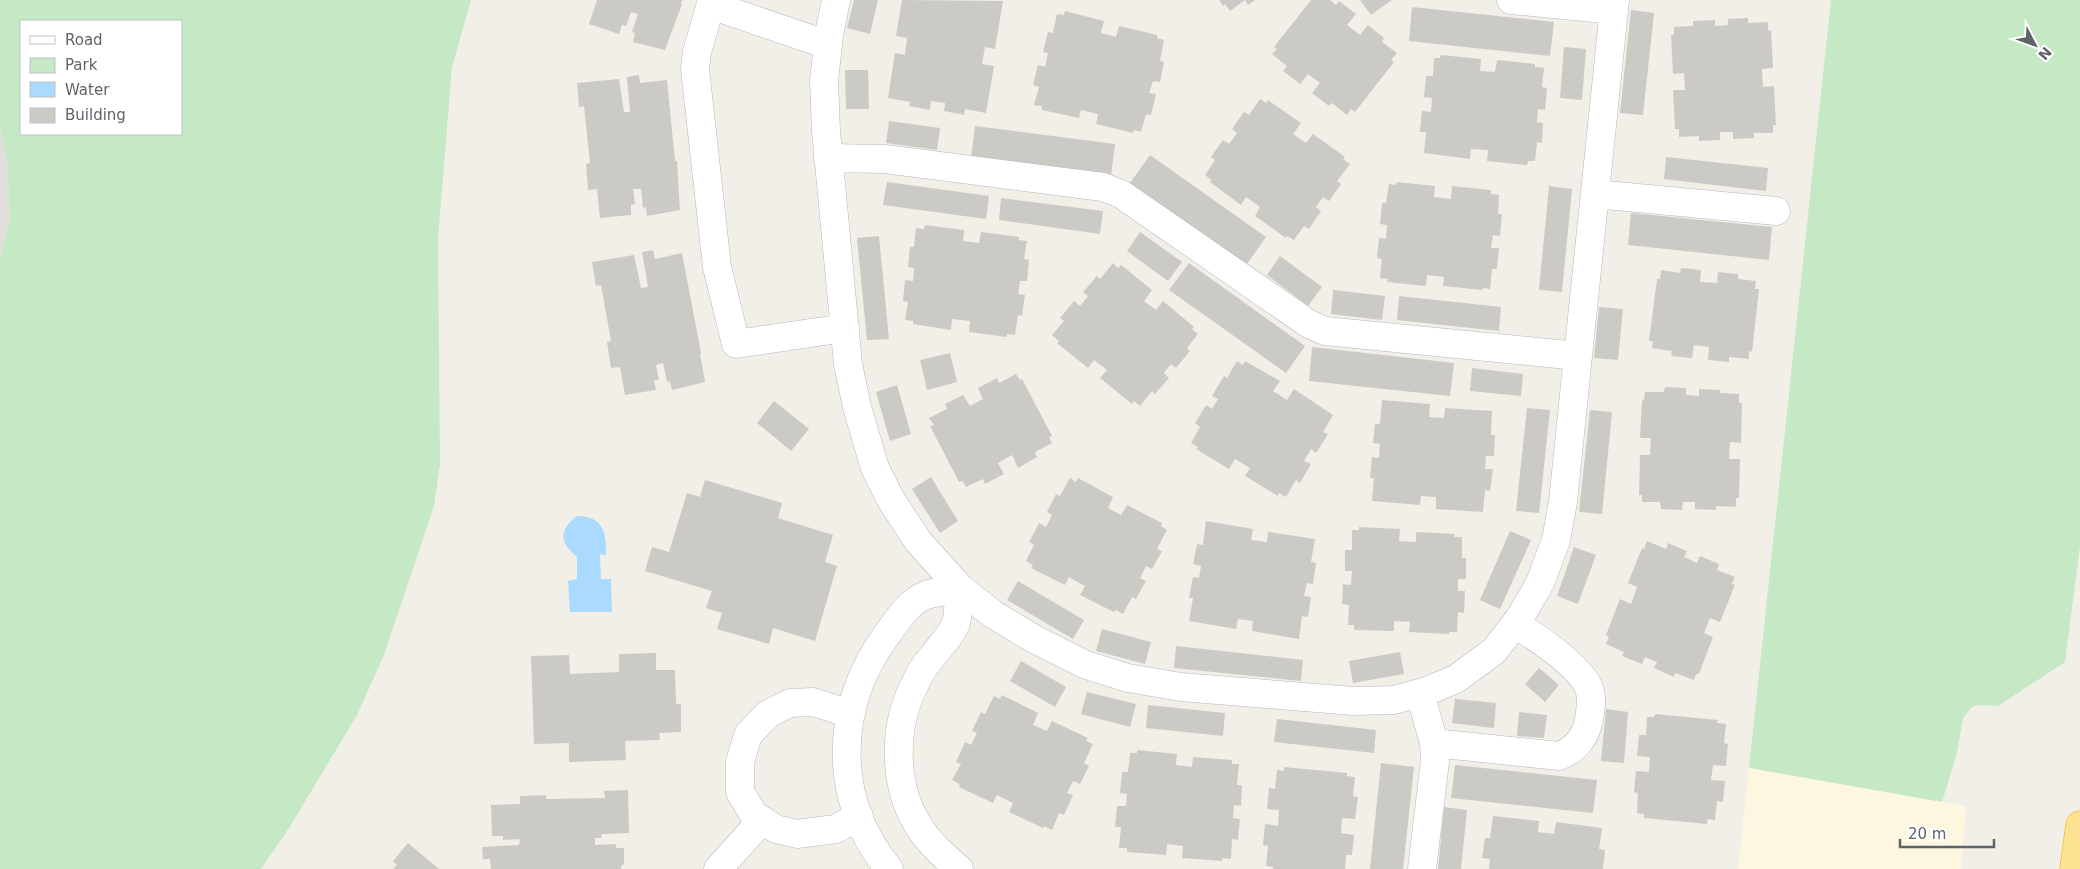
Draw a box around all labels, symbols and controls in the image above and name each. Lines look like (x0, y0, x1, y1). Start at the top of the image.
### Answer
legend (20, 20, 182, 135)
north arrow (2010, 20, 2060, 70)
text: Road (65, 31, 103, 49)
text: N (2035, 44, 2055, 63)
text: Park (65, 56, 98, 74)
text: Water (65, 81, 110, 99)
text: Building (65, 106, 126, 124)
scale bar (1900, 816, 1994, 848)
text: 20 m (1908, 825, 1946, 843)

